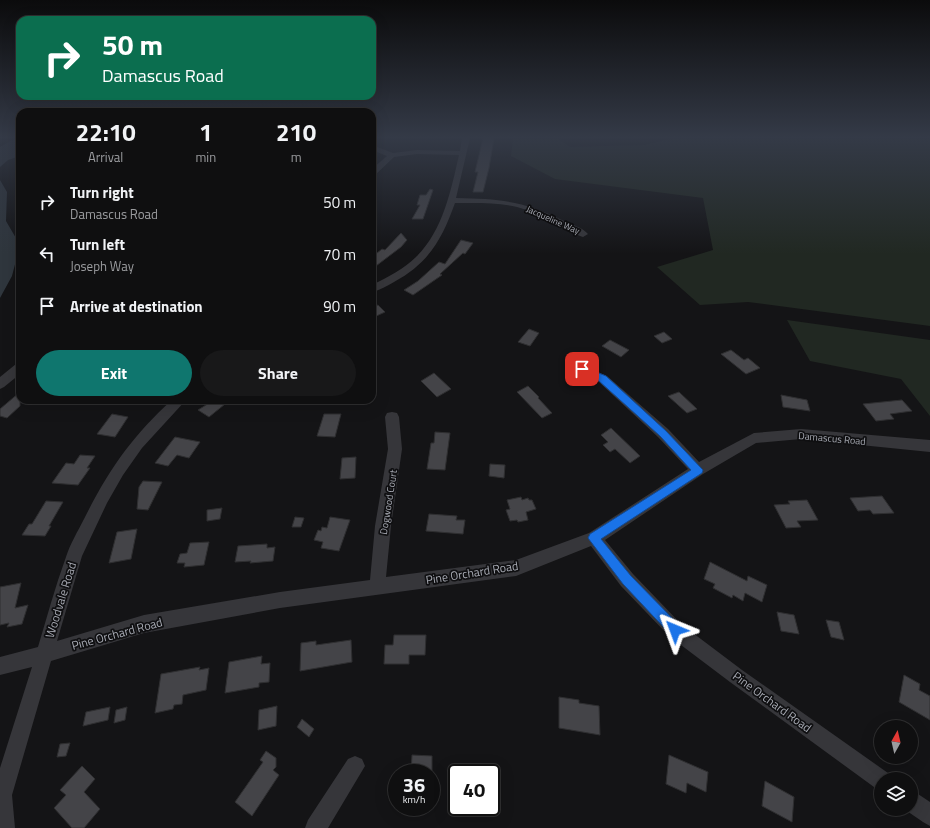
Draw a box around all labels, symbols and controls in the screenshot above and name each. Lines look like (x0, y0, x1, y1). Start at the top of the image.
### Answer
text: 50 m (102, 23, 163, 66)
icon: right (36, 32, 88, 84)
text: Damascus Road (102, 62, 224, 89)
text: 22:10 (76, 114, 136, 150)
text: 1 (199, 114, 213, 150)
text: 210 (276, 114, 316, 150)
text: Arrival (88, 147, 123, 167)
text: min (195, 147, 216, 167)
text: m (291, 147, 302, 167)
text: Turn right (70, 181, 134, 204)
icon: right (36, 191, 58, 213)
text: 50 m (323, 191, 356, 214)
street label: Jacqueline Way (524, 202, 583, 237)
text: Damascus Road (70, 204, 158, 224)
text: Turn left (70, 233, 125, 256)
icon: left (36, 243, 58, 265)
text: 70 m (323, 243, 356, 266)
text: Joseph Way (70, 256, 134, 276)
icon: arrive (36, 295, 58, 317)
text: Arrive at destination (70, 295, 203, 318)
text: 90 m (323, 295, 356, 318)
button: Exit (36, 350, 192, 396)
button: Share (200, 350, 356, 396)
pin (565, 352, 599, 386)
icon: arrive (571, 358, 593, 380)
street label: Damascus Road (798, 428, 866, 449)
street label: Dogwood Court (376, 468, 401, 536)
street label: Pine Orchard Road (424, 556, 520, 589)
street label: Woodvale Road (40, 560, 81, 640)
position arrow (654, 609, 696, 651)
street label: Pine Orchard Road (69, 612, 164, 655)
street label: Pine Orchard Road (729, 666, 816, 737)
north arrow (874, 720, 918, 764)
map controls (874, 720, 918, 816)
speed limit sign: 40 (448, 764, 500, 816)
text: 36 (403, 769, 425, 800)
button: layers (874, 772, 918, 816)
text: km/h (403, 792, 425, 807)

